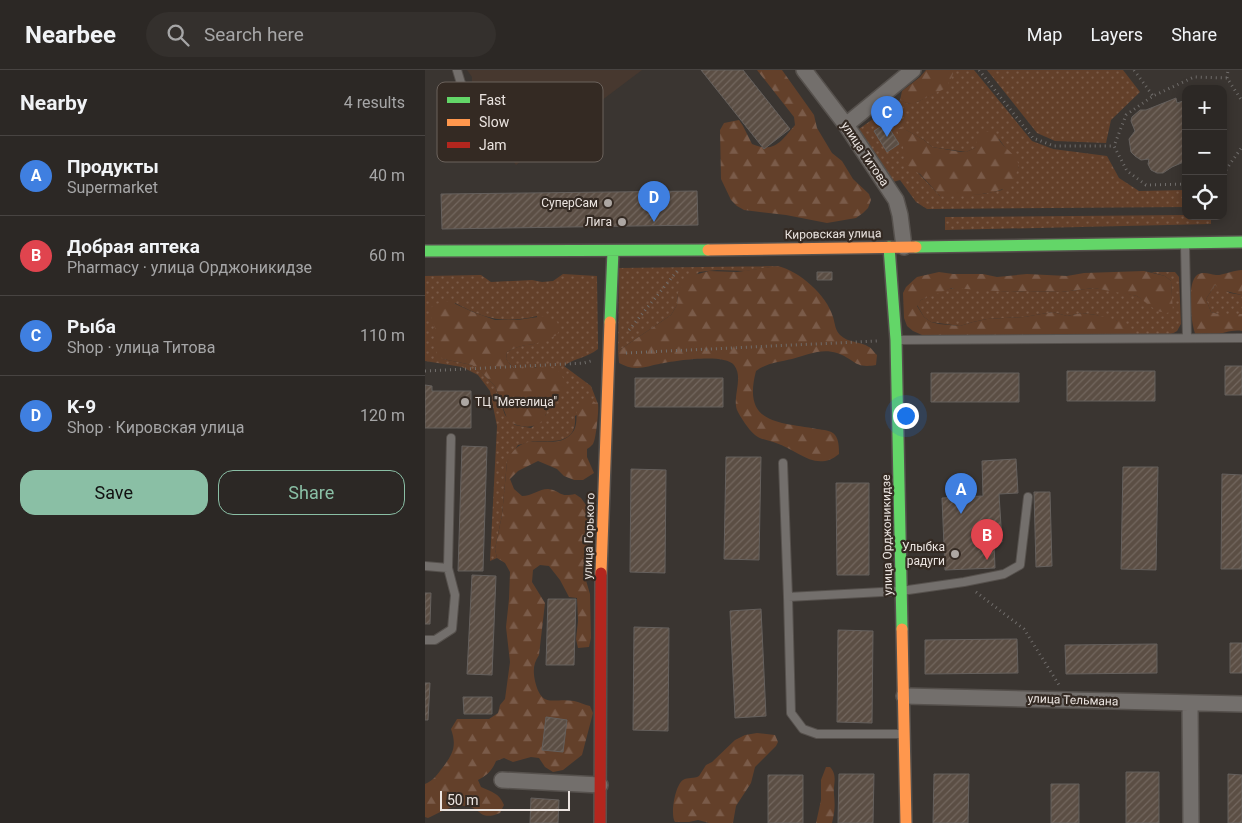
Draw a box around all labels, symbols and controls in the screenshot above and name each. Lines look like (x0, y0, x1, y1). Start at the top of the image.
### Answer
search box (146, 12, 496, 57)
text: Nearbee (25, 21, 116, 49)
icon: search (164, 21, 192, 49)
text: Search here (204, 23, 304, 46)
text: Map (1027, 24, 1062, 45)
text: Layers (1090, 24, 1143, 45)
text: Share (1171, 24, 1217, 45)
legend (437, 82, 603, 162)
map controls (1182, 85, 1227, 220)
button: + (1182, 85, 1227, 130)
text: Nearby (20, 91, 87, 115)
text: Fast (479, 92, 506, 108)
text: 4 results (344, 93, 405, 112)
pin: C (871, 96, 903, 137)
text: Slow (479, 114, 510, 130)
street label: улица Титова (838, 119, 892, 189)
button: − (1182, 130, 1227, 175)
text: Jam (479, 137, 507, 153)
text: Продукты (67, 155, 159, 178)
text: A (31, 166, 41, 185)
text: 40 m (369, 166, 405, 185)
button: locate (1182, 175, 1227, 220)
text: Supermarket (67, 178, 158, 197)
pin: D (638, 181, 670, 222)
place label: СуперСам (541, 196, 598, 210)
marker: СуперСам (602, 197, 614, 209)
place label: Лига (585, 215, 612, 229)
marker: Лига (616, 216, 628, 228)
street label: Кировская улица (785, 226, 881, 242)
text: Добрая аптека (67, 235, 200, 258)
text: B (31, 246, 41, 265)
text: 60 m (369, 246, 405, 265)
text: Pharmacy · улица Орджоникидзе (67, 258, 312, 277)
text: Рыба (67, 315, 116, 338)
text: C (31, 326, 41, 345)
text: 110 m (360, 326, 405, 345)
text: Shop · улица Титова (67, 338, 215, 357)
text: K-9 (67, 395, 96, 418)
place label: ТЦ "Метелица" (475, 395, 557, 409)
marker: ТЦ "Метелица" (459, 396, 471, 408)
your location (893, 403, 919, 429)
text: D (31, 406, 41, 425)
text: 120 m (360, 406, 405, 425)
text: Shop · Кировская улица (67, 418, 245, 437)
button: Save (20, 470, 208, 515)
button: Share (218, 470, 405, 515)
pin: A (945, 473, 977, 514)
street label: улица Орджоникидзе (879, 474, 895, 596)
street label: улица Горького (580, 492, 598, 579)
pin: B (971, 519, 1003, 560)
place label: Улыбка радуги (902, 540, 945, 568)
marker: Улыбка радуги (949, 548, 961, 560)
street label: улица Тельмана (1027, 691, 1119, 709)
scale bar (440, 788, 570, 811)
text: 50 m (447, 792, 479, 808)

